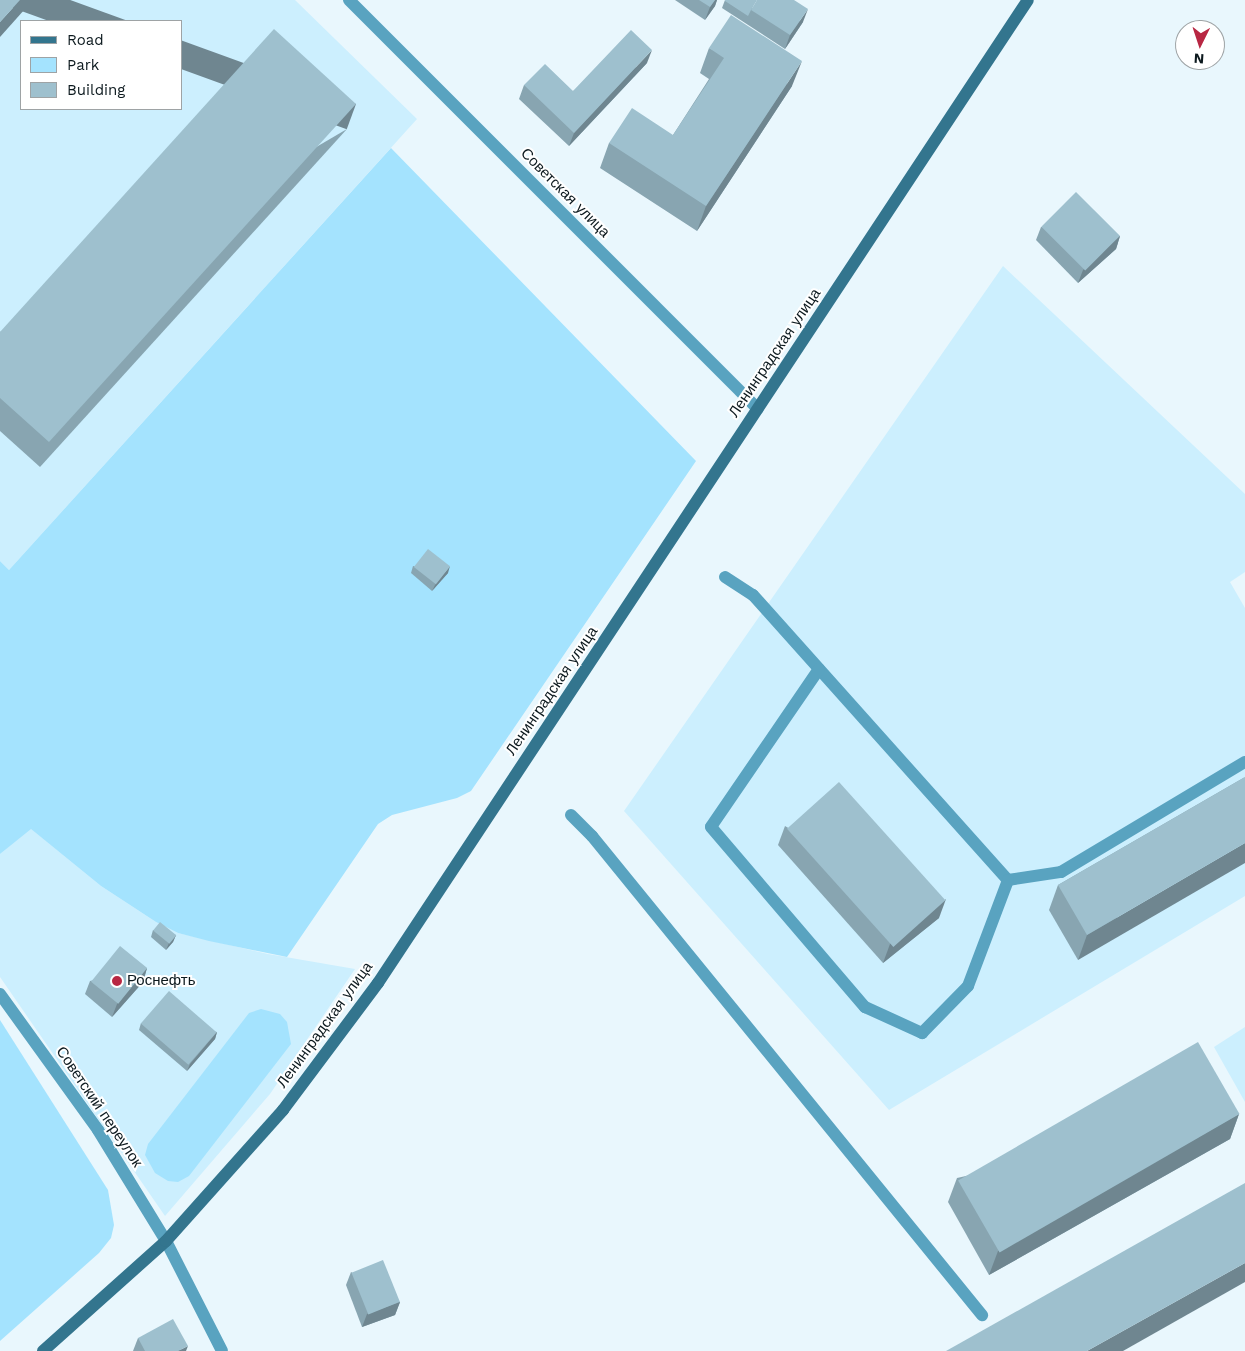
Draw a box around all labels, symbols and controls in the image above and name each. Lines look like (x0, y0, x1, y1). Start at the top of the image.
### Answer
legend (20, 20, 182, 110)
north arrow (1175, 20, 1225, 70)
text: Road (67, 31, 104, 49)
text: N (1193, 51, 1205, 67)
text: Park (67, 56, 99, 74)
text: Building (67, 81, 125, 99)
street label: Советская улица (517, 145, 613, 241)
street label: Ленинградская улица (725, 285, 825, 421)
street label: Ленинградская улица (502, 623, 602, 759)
street label: Ленинградская улица (273, 959, 377, 1091)
place label: Роснефть (127, 972, 196, 990)
marker: Роснефть (111, 975, 123, 987)
street label: Советский переулок (52, 1043, 146, 1171)

